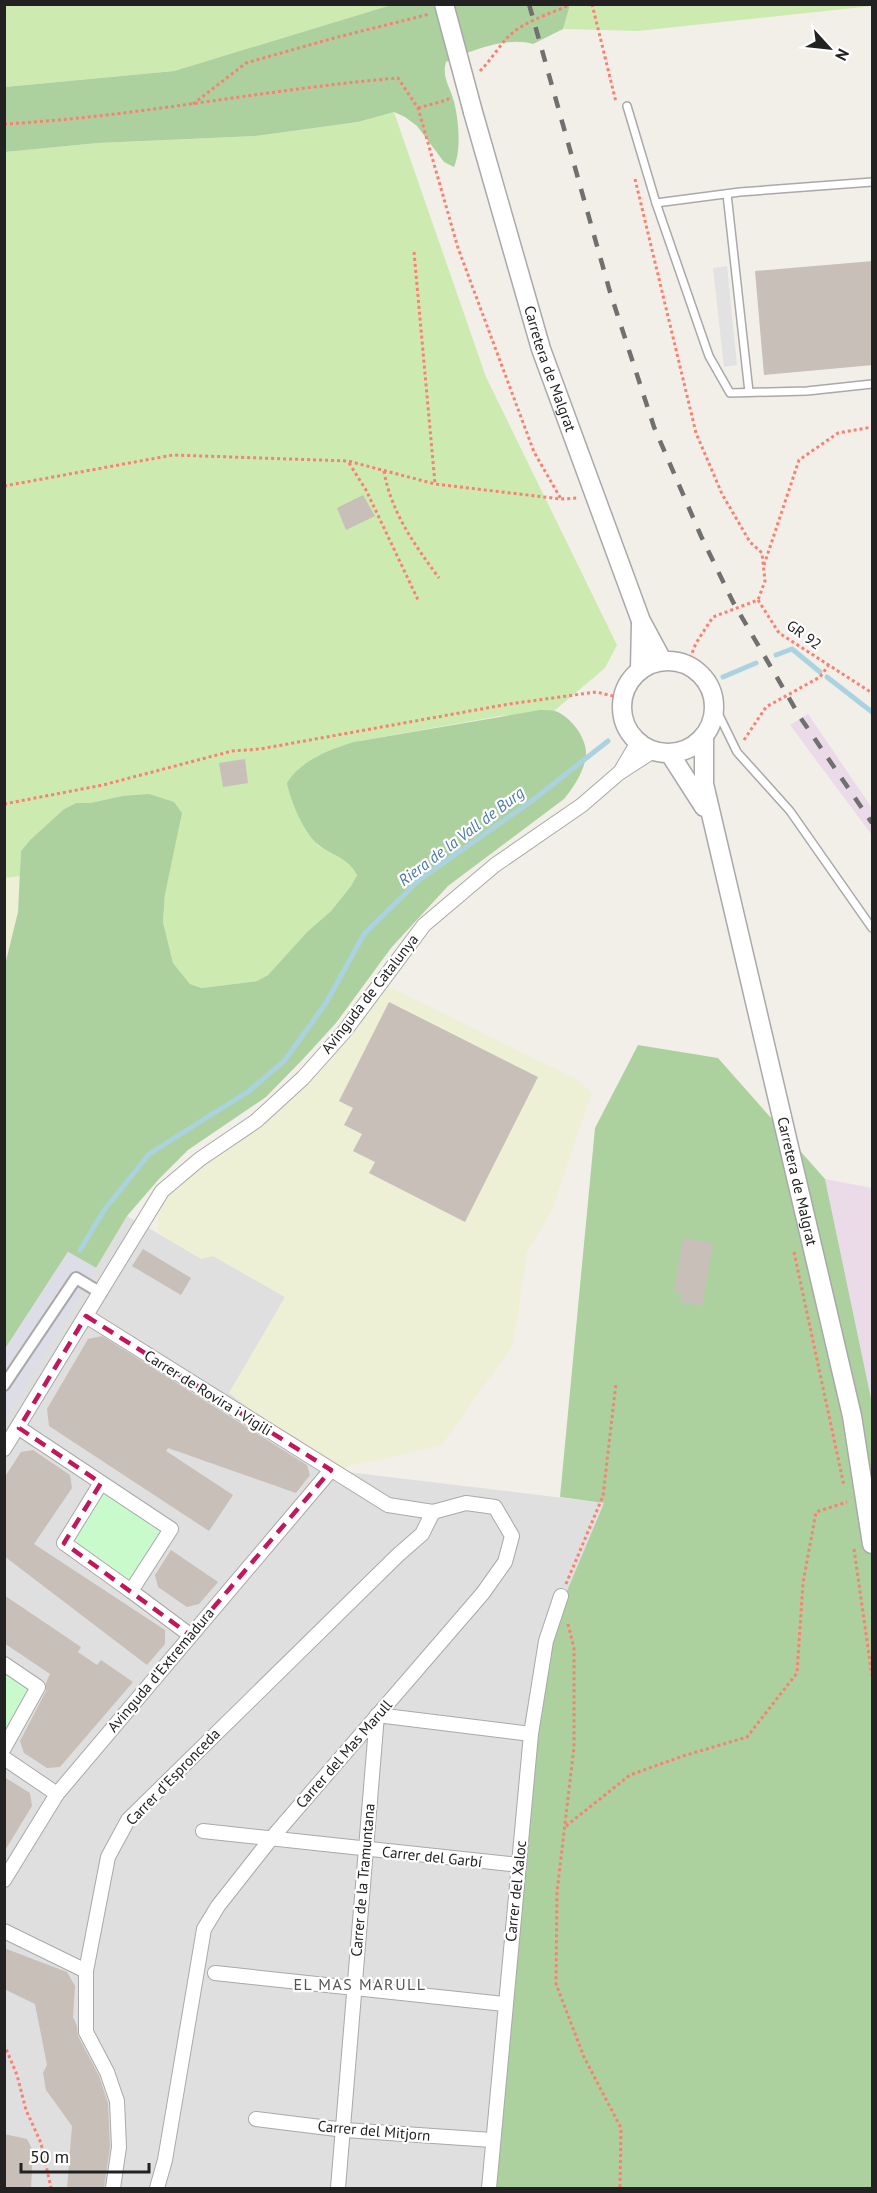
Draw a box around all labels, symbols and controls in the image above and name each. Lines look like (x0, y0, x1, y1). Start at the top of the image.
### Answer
north arrow (799, 18, 859, 78)
text: N (831, 46, 854, 64)
street label: Carretera de Malgrat (520, 303, 581, 434)
street label: GR 92 (783, 616, 825, 654)
water label: Riera de la Vall de Burg (394, 782, 528, 890)
street label: Avinguda de Catalunya (317, 930, 422, 1057)
street label: Carretera de Malgrat (773, 1115, 822, 1248)
street label: Carrer de Rovira i Vigili (141, 1346, 276, 1440)
street label: Avinguda d'Extremadura (103, 1604, 218, 1736)
street label: Carrer del Mas Marull (291, 1695, 396, 1812)
street label: Carrer d'Espronceda (122, 1724, 224, 1829)
street label: Carrer de la Tramuntana (346, 1803, 379, 1957)
street label: Carrer del Xaloc (501, 1839, 530, 1943)
street label: Carrer del Garbí (381, 1842, 483, 1871)
district label: EL MAS MARULL (293, 1974, 427, 1994)
street label: Carrer del Mitjorn (317, 2116, 431, 2145)
scale bar (21, 2136, 148, 2174)
text: 50 m (30, 2145, 69, 2168)

